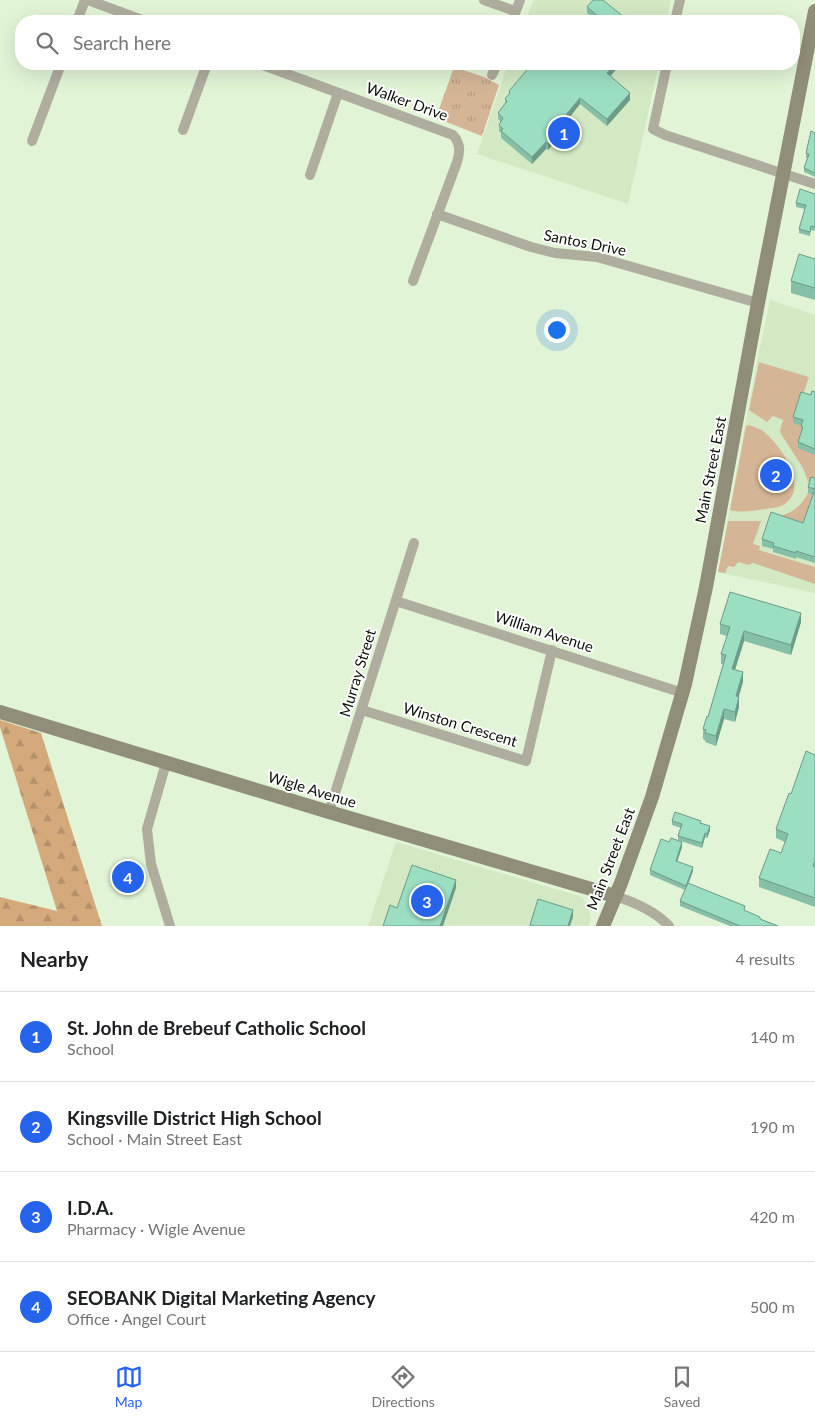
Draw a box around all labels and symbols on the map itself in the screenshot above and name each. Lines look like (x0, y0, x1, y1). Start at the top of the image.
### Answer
street label: Walker Drive (364, 78, 451, 124)
pin: 1 (548, 114, 580, 152)
street label: Santos Drive (542, 225, 628, 259)
your location (544, 317, 570, 343)
street label: Main Street East (691, 414, 729, 525)
pin: 2 (760, 456, 792, 494)
street label: William Avenue (493, 607, 596, 655)
street label: Murray Street (335, 626, 379, 719)
street label: Winston Crescent (401, 698, 520, 750)
street label: Wigle Avenue (266, 767, 359, 811)
street label: Main Street East (582, 804, 638, 912)
pin: 4 (112, 858, 144, 896)
pin: 3 (411, 882, 443, 920)

